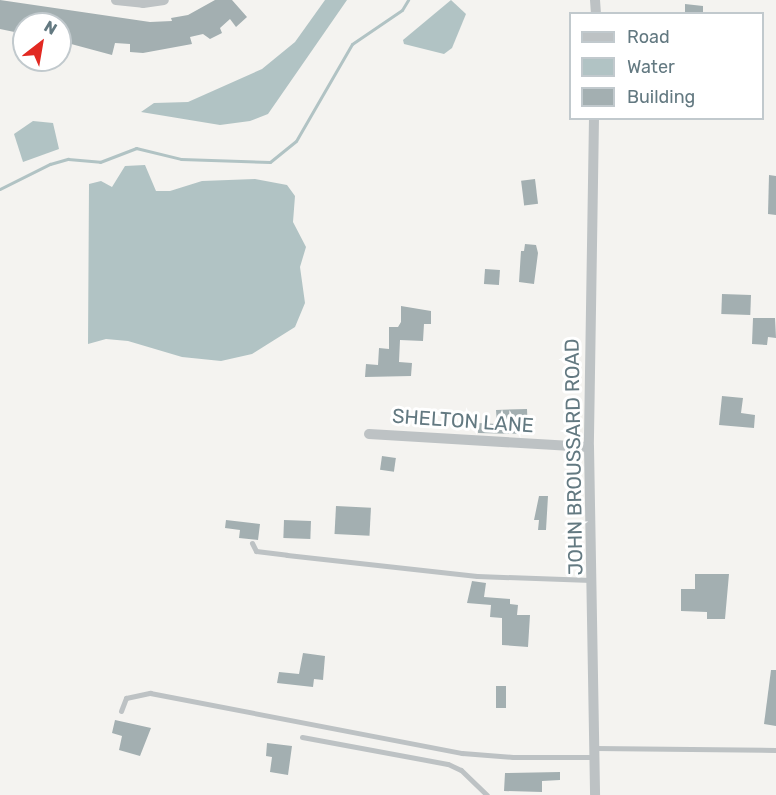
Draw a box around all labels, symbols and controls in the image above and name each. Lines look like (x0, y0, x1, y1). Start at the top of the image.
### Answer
north arrow (12, 12, 72, 72)
legend (569, 12, 764, 120)
text: N (41, 17, 60, 39)
text: Road (627, 26, 670, 48)
text: Water (627, 56, 675, 78)
text: Building (627, 86, 695, 108)
street label: JOHN BROUSSARD ROAD (560, 338, 588, 576)
street label: SHELTON LANE (391, 404, 535, 438)

